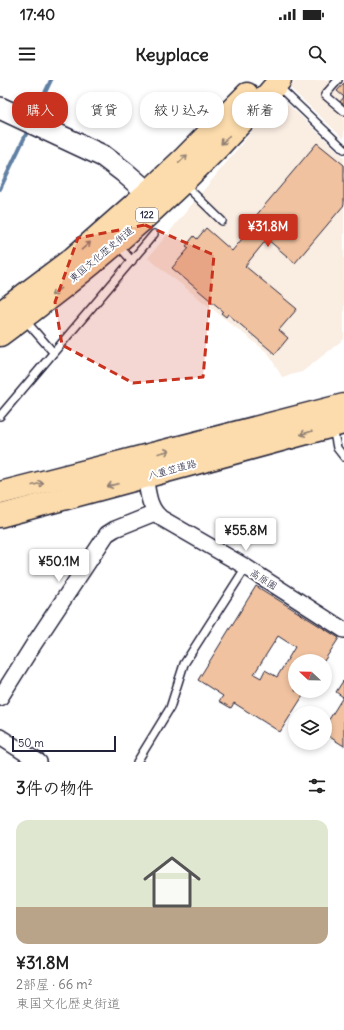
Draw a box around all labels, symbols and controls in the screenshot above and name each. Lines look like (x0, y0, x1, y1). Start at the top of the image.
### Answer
text: 17:40 (20, 5, 55, 24)
icon: menu (16, 43, 38, 65)
text: Keyplace (135, 43, 209, 66)
icon: search (306, 43, 328, 65)
chip: 購入 (12, 92, 68, 128)
chip: 賃貸 (76, 92, 132, 128)
chip: 絞り込み (140, 92, 224, 128)
chip: 新着 (232, 92, 288, 128)
one-way arrow (220, 135, 230, 145)
one-way arrow (178, 154, 188, 164)
road number: 122 (136, 208, 158, 222)
pin: ¥31.8M (235, 214, 301, 248)
text: ¥31.8M (248, 218, 288, 235)
street label: 東国文化歴史街道 (67, 224, 136, 285)
one-way arrow (81, 241, 91, 251)
one-way arrow (51, 287, 61, 296)
one-way arrow (300, 430, 313, 437)
one-way arrow (157, 447, 170, 455)
street label: 八重笠道路 (146, 457, 198, 482)
one-way arrow (31, 479, 44, 487)
one-way arrow (107, 482, 120, 489)
pin: ¥55.8M (213, 518, 279, 552)
text: ¥55.8M (224, 522, 268, 539)
pin: ¥50.1M (26, 549, 92, 583)
text: ¥50.1M (38, 553, 80, 570)
street label: 高原園 (248, 566, 280, 593)
north arrow (288, 654, 332, 698)
map controls (288, 654, 332, 750)
button: layers (288, 706, 332, 750)
scale bar (12, 734, 116, 753)
text: 50 m (18, 736, 44, 750)
icon: filters (306, 775, 328, 797)
text: 3件の物件 (16, 777, 94, 799)
icon: home (136, 846, 208, 918)
text: ¥31.8M (16, 952, 69, 974)
text: 2部屋 · 66 m² (16, 976, 93, 993)
text: 東国文化歴史街道 (16, 995, 120, 1012)

